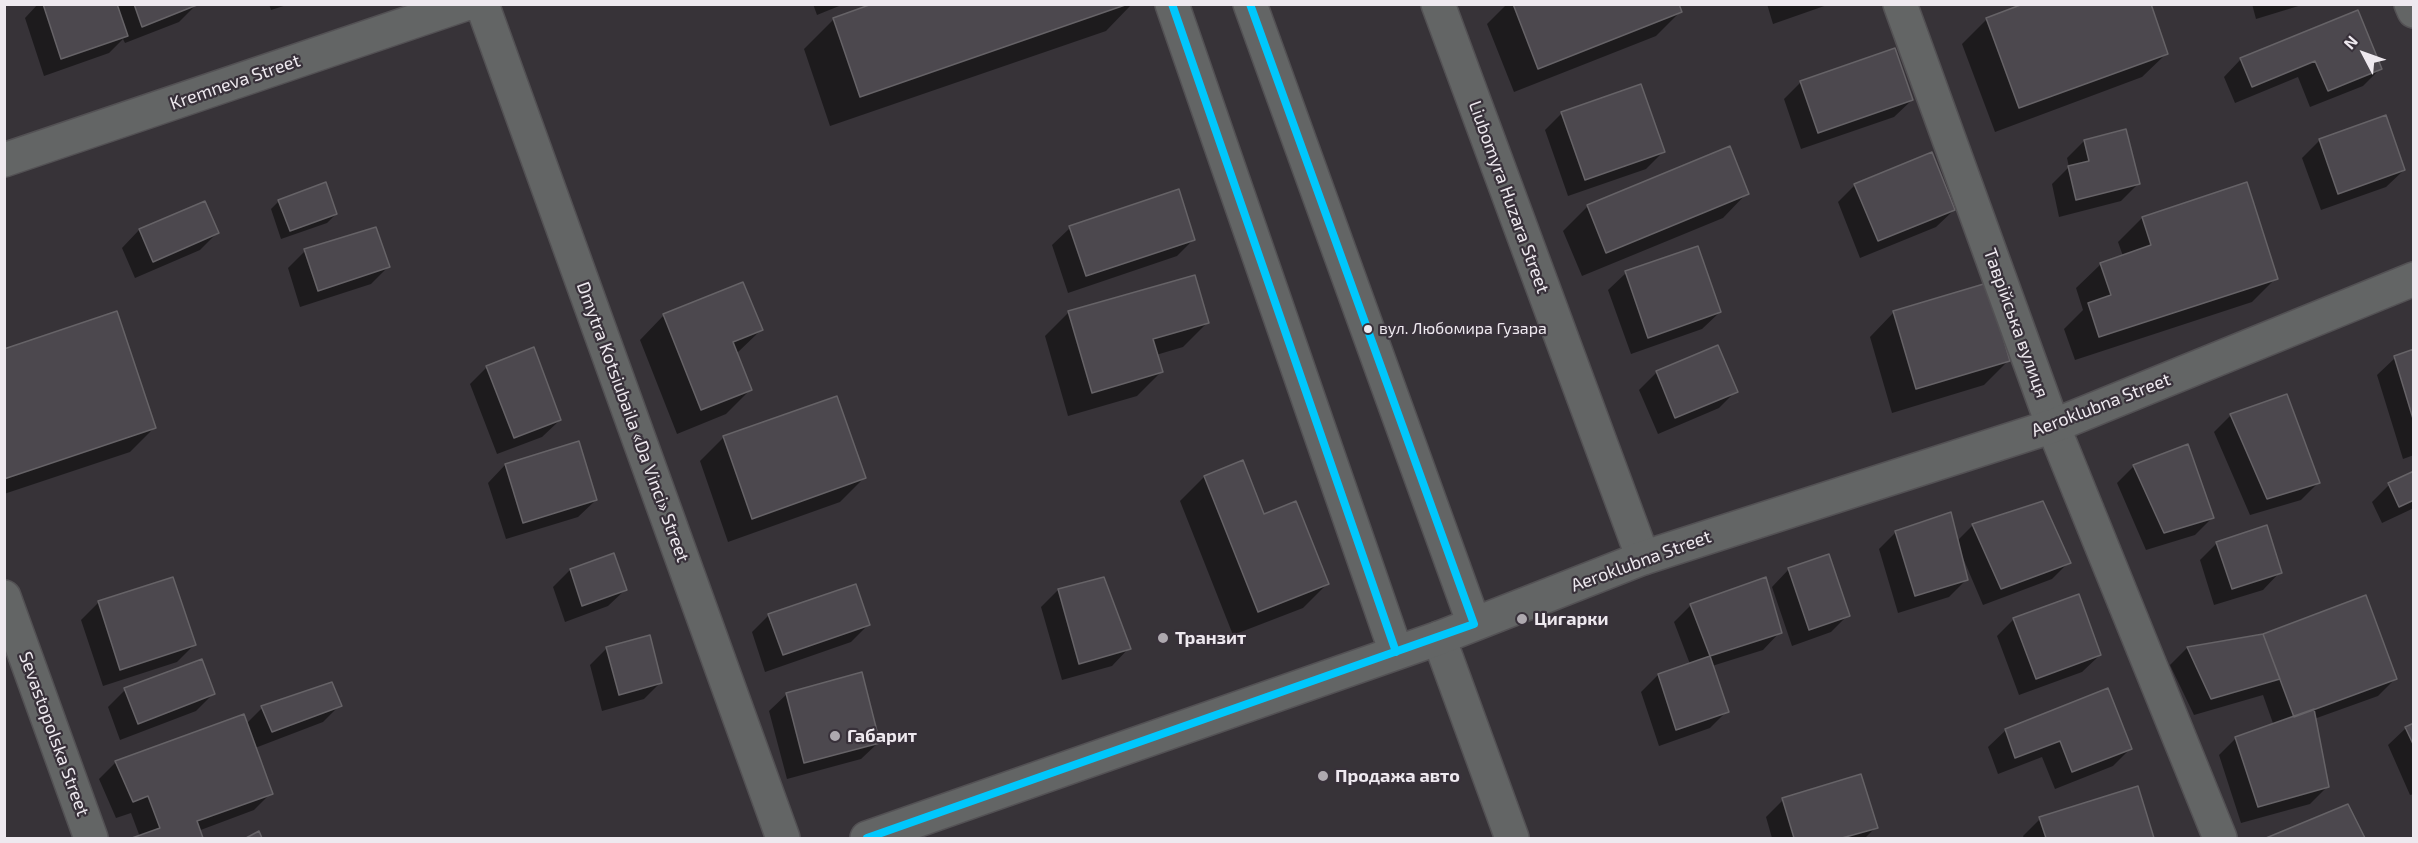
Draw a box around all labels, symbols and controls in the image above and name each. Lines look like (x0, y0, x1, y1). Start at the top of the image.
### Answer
north arrow (2334, 24, 2394, 84)
text: N (2339, 31, 2361, 52)
street label: Kremneva Street (167, 50, 303, 114)
street label: Liubomyra Huzara Street (1464, 98, 1554, 296)
street label: Таврійська вулиця (1979, 245, 2053, 401)
street label: Dmytra Kotsiubaila «Da Vinci» Street (572, 279, 694, 565)
place label: вул. Любомира Гузара (1379, 319, 1547, 339)
marker: вул. Любомира Гузара (1362, 323, 1374, 335)
street label: Aeroklubna Street (2028, 368, 2174, 442)
street label: Aeroklubna Street (1568, 526, 1714, 596)
place label: Цигарки (1534, 608, 1609, 630)
marker: Цигарки (1515, 612, 1529, 626)
place label: Транзит (1175, 627, 1246, 649)
marker: Транзит (1156, 631, 1170, 645)
street label: Sevastopolska Street (14, 649, 94, 819)
place label: Габарит (847, 725, 917, 747)
marker: Габарит (828, 729, 842, 743)
place label: Продажа авто (1335, 765, 1460, 787)
marker: Продажа авто (1316, 769, 1330, 783)

